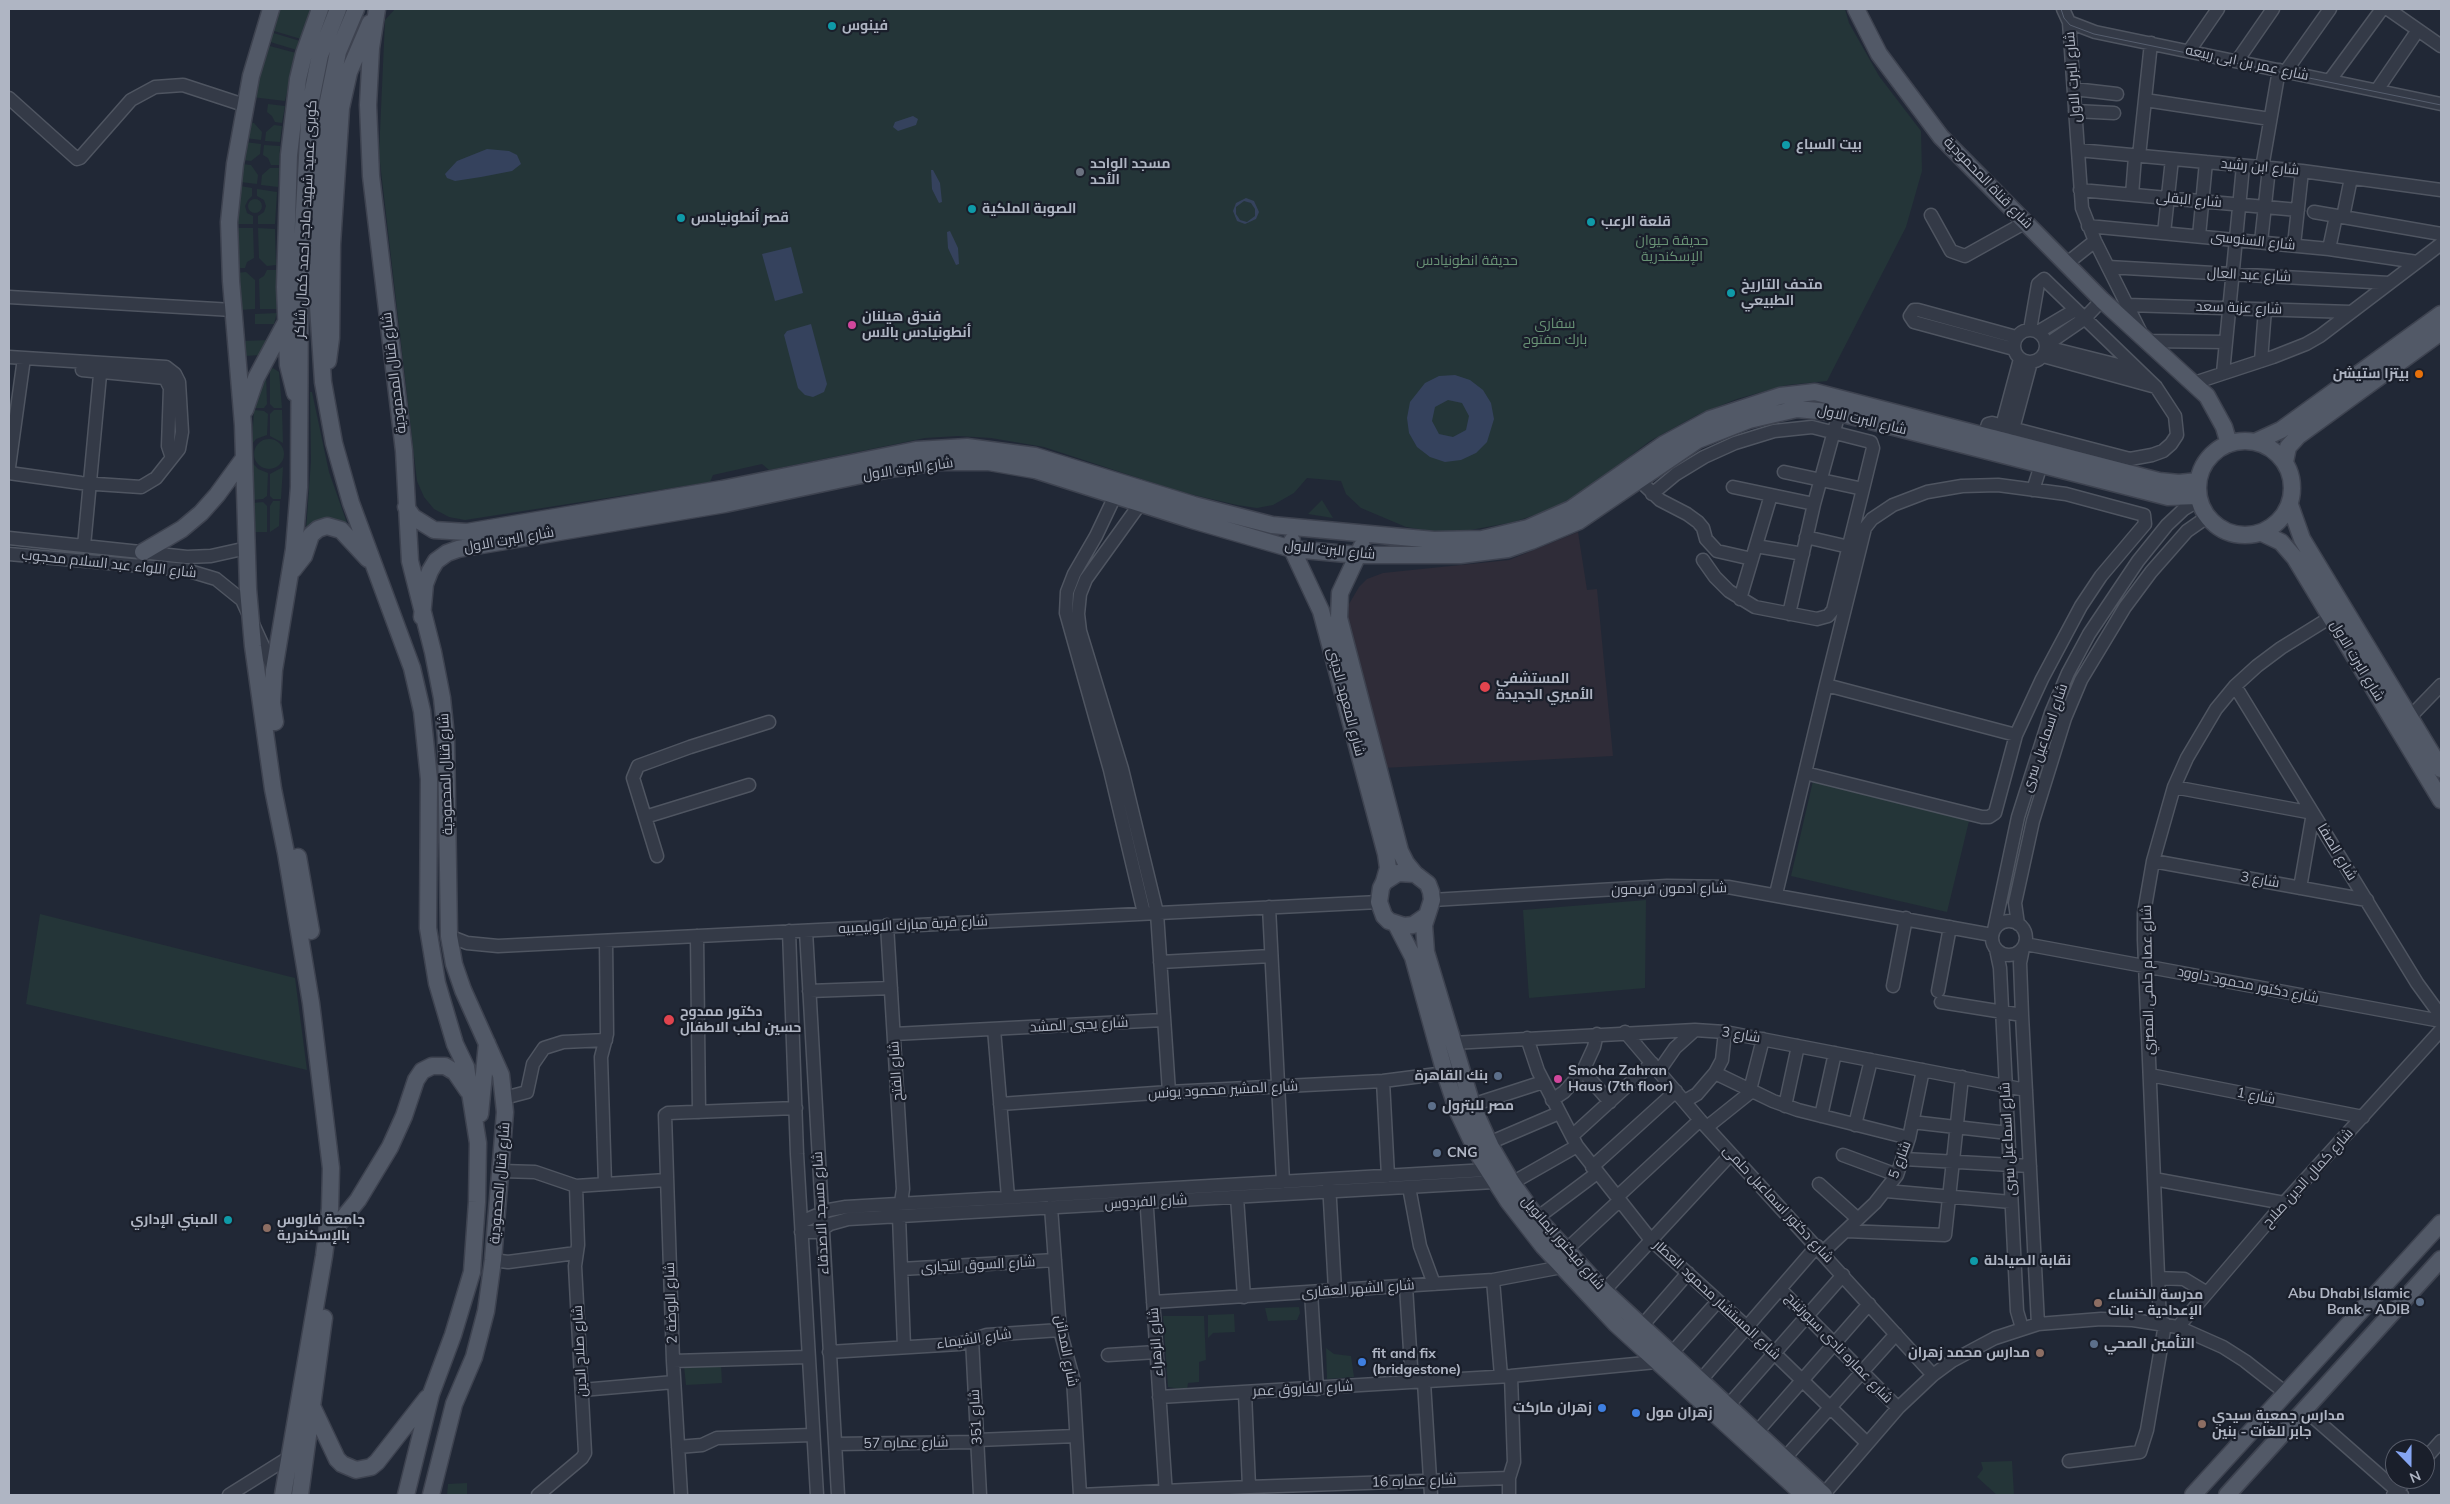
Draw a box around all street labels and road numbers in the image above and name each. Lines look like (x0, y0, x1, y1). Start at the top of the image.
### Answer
street label: شارع البرت الاول (2061, 31, 2085, 123)
street label: شارع عمر بن ابى ربيعه (2184, 42, 2310, 84)
street label: كوبرى عميد شهيد ماجد احمد كمال شاكر (291, 100, 321, 338)
street label: شارع قناة المحمودية (1940, 134, 2036, 232)
street label: شارع ابن رشيد (2220, 155, 2300, 179)
street label: شارع البقلى (2155, 189, 2223, 211)
street label: شارع السنوسى (2210, 228, 2296, 254)
street label: شارع عبد العال (2206, 264, 2292, 286)
street label: شارع عزبة سعد (2195, 298, 2283, 318)
street label: شارع قنال المحمودية (378, 311, 410, 435)
street label: شارع البرت الاول (1816, 402, 1908, 438)
street label: شارع البرت الاول (862, 454, 954, 484)
street label: شارع البرت الاول (463, 524, 555, 556)
street label: شارع البرت الاول (1284, 537, 1376, 563)
street label: شارع اللواء عبد السلام محجوب (21, 546, 197, 582)
street label: شارع البرت الاول (2326, 618, 2388, 704)
street label: شارع المعهد الدينى (1323, 646, 1369, 758)
street label: شارع اسماعيل سرى (2019, 682, 2071, 794)
street label: شارع قنال المحمودية (435, 713, 457, 835)
street label: شارع الصفا (2313, 820, 2361, 884)
street label: شارع 3 (2239, 868, 2281, 892)
street label: شارع ادمون فريمون (1611, 880, 1727, 898)
street label: شارع عصام حلمى المصري (2138, 905, 2158, 1055)
street label: شارع قرية مبارك الاوليمبيه (838, 913, 988, 937)
street label: شارع دكتور محمود داوود (2176, 963, 2320, 1007)
street label: شارع يحيي المشد (1029, 1014, 1129, 1036)
street label: شارع 3 (1720, 1024, 1762, 1046)
street label: شارع الفتح (886, 1040, 906, 1102)
street label: شارع المشير محمود يونس (1148, 1078, 1298, 1102)
street label: شارع اسماعيل سرى (1997, 1082, 2019, 1196)
street label: شارع 1 (2235, 1084, 2277, 1108)
street label: شارع قنال المحمودية (486, 1121, 514, 1245)
street label: شارع كمال الدين صلاح (2259, 1125, 2357, 1231)
street label: شارع 5 (1885, 1139, 1915, 1181)
street label: شارع دكتور اسماعيل حلمى (1719, 1142, 1837, 1266)
street label: شارع مسجد الاصدقاء (809, 1151, 833, 1275)
street label: شارع الفردوس (1104, 1191, 1188, 1213)
street label: شارع فيكتور ايمانويل (1518, 1193, 1608, 1293)
street label: شارع المستشار محمود العطار (1650, 1237, 1784, 1363)
street label: شارع السوق التجارى (920, 1254, 1036, 1276)
street label: شارع الروضة 2 (661, 1262, 681, 1344)
street label: شارع الشهر العقارى (1301, 1277, 1415, 1301)
street label: شارع عماره نادى سبورتينج (1782, 1289, 1896, 1407)
street label: شارع صلاح الدين (569, 1305, 591, 1397)
street label: شارع الزهراء (1145, 1307, 1167, 1377)
street label: شارع المدائن (1051, 1314, 1081, 1388)
street label: شارع الشيماء (935, 1325, 1013, 1353)
street label: شارع الفاروق عمر (1252, 1378, 1354, 1400)
street label: شارع 351 (966, 1389, 986, 1445)
street label: شارع عماره 57 (863, 1434, 949, 1452)
street label: شارع عماره 16 (1371, 1471, 1457, 1491)

